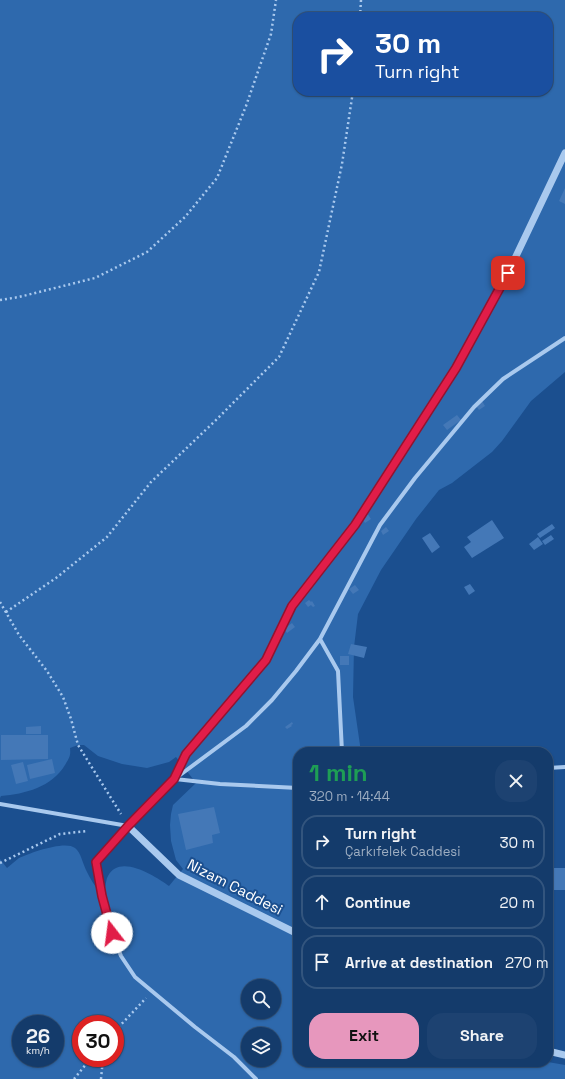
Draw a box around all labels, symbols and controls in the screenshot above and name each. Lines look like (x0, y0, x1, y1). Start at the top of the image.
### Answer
text: 30 m (375, 25, 441, 61)
icon: right (309, 28, 361, 80)
text: Turn right (375, 60, 459, 83)
pin (491, 256, 525, 290)
icon: arrive (497, 262, 519, 284)
text: 1 min (309, 757, 368, 788)
button: close (495, 760, 537, 802)
text: 320 m · 14:44 (309, 788, 390, 805)
text: Turn right (345, 824, 416, 843)
icon: right (311, 831, 333, 853)
text: 30 m (500, 833, 535, 852)
text: Çarkıfelek Caddesi (345, 843, 460, 860)
street label: Nizam Caddesi (184, 854, 286, 919)
icon: ahead (311, 891, 333, 913)
text: Continue (345, 893, 411, 912)
text: 20 m (500, 893, 535, 912)
position arrow (91, 912, 133, 954)
icon: arrive (311, 951, 333, 973)
text: Arrive at destination (345, 953, 493, 972)
text: 270 m (505, 953, 549, 972)
map controls (241, 979, 281, 1067)
button: search (241, 979, 281, 1019)
button: Exit (309, 1013, 419, 1059)
button: Share (427, 1013, 537, 1059)
speed limit sign: 30 (72, 1015, 124, 1067)
text: 26 (26, 1023, 50, 1049)
button: layers (241, 1027, 281, 1067)
text: km/h (26, 1044, 50, 1057)

